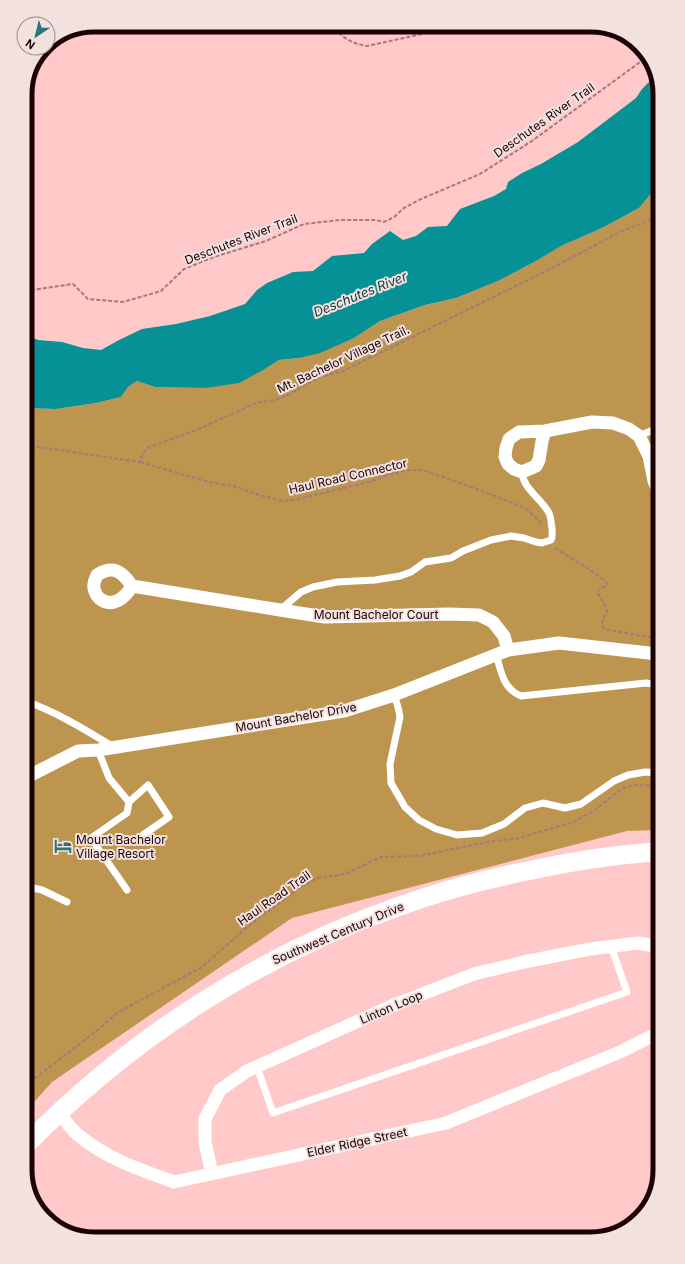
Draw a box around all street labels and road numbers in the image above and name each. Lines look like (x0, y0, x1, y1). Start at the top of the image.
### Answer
street label: Deschutes River Trail (491, 80, 597, 160)
street label: Deschutes River Trail (182, 211, 300, 267)
street label: Mt. Bachelor Village Trail. (274, 322, 412, 396)
street label: Haul Road Connector (287, 455, 409, 497)
street label: Mount Bachelor Court (314, 607, 438, 622)
street label: Mount Bachelor Drive (234, 699, 358, 735)
street label: Haul Road Trail (235, 867, 313, 929)
street label: Southwest Century Drive (270, 898, 406, 968)
street label: Linton Loop (357, 987, 425, 1027)
street label: Elder Ridge Street (306, 1124, 408, 1160)

